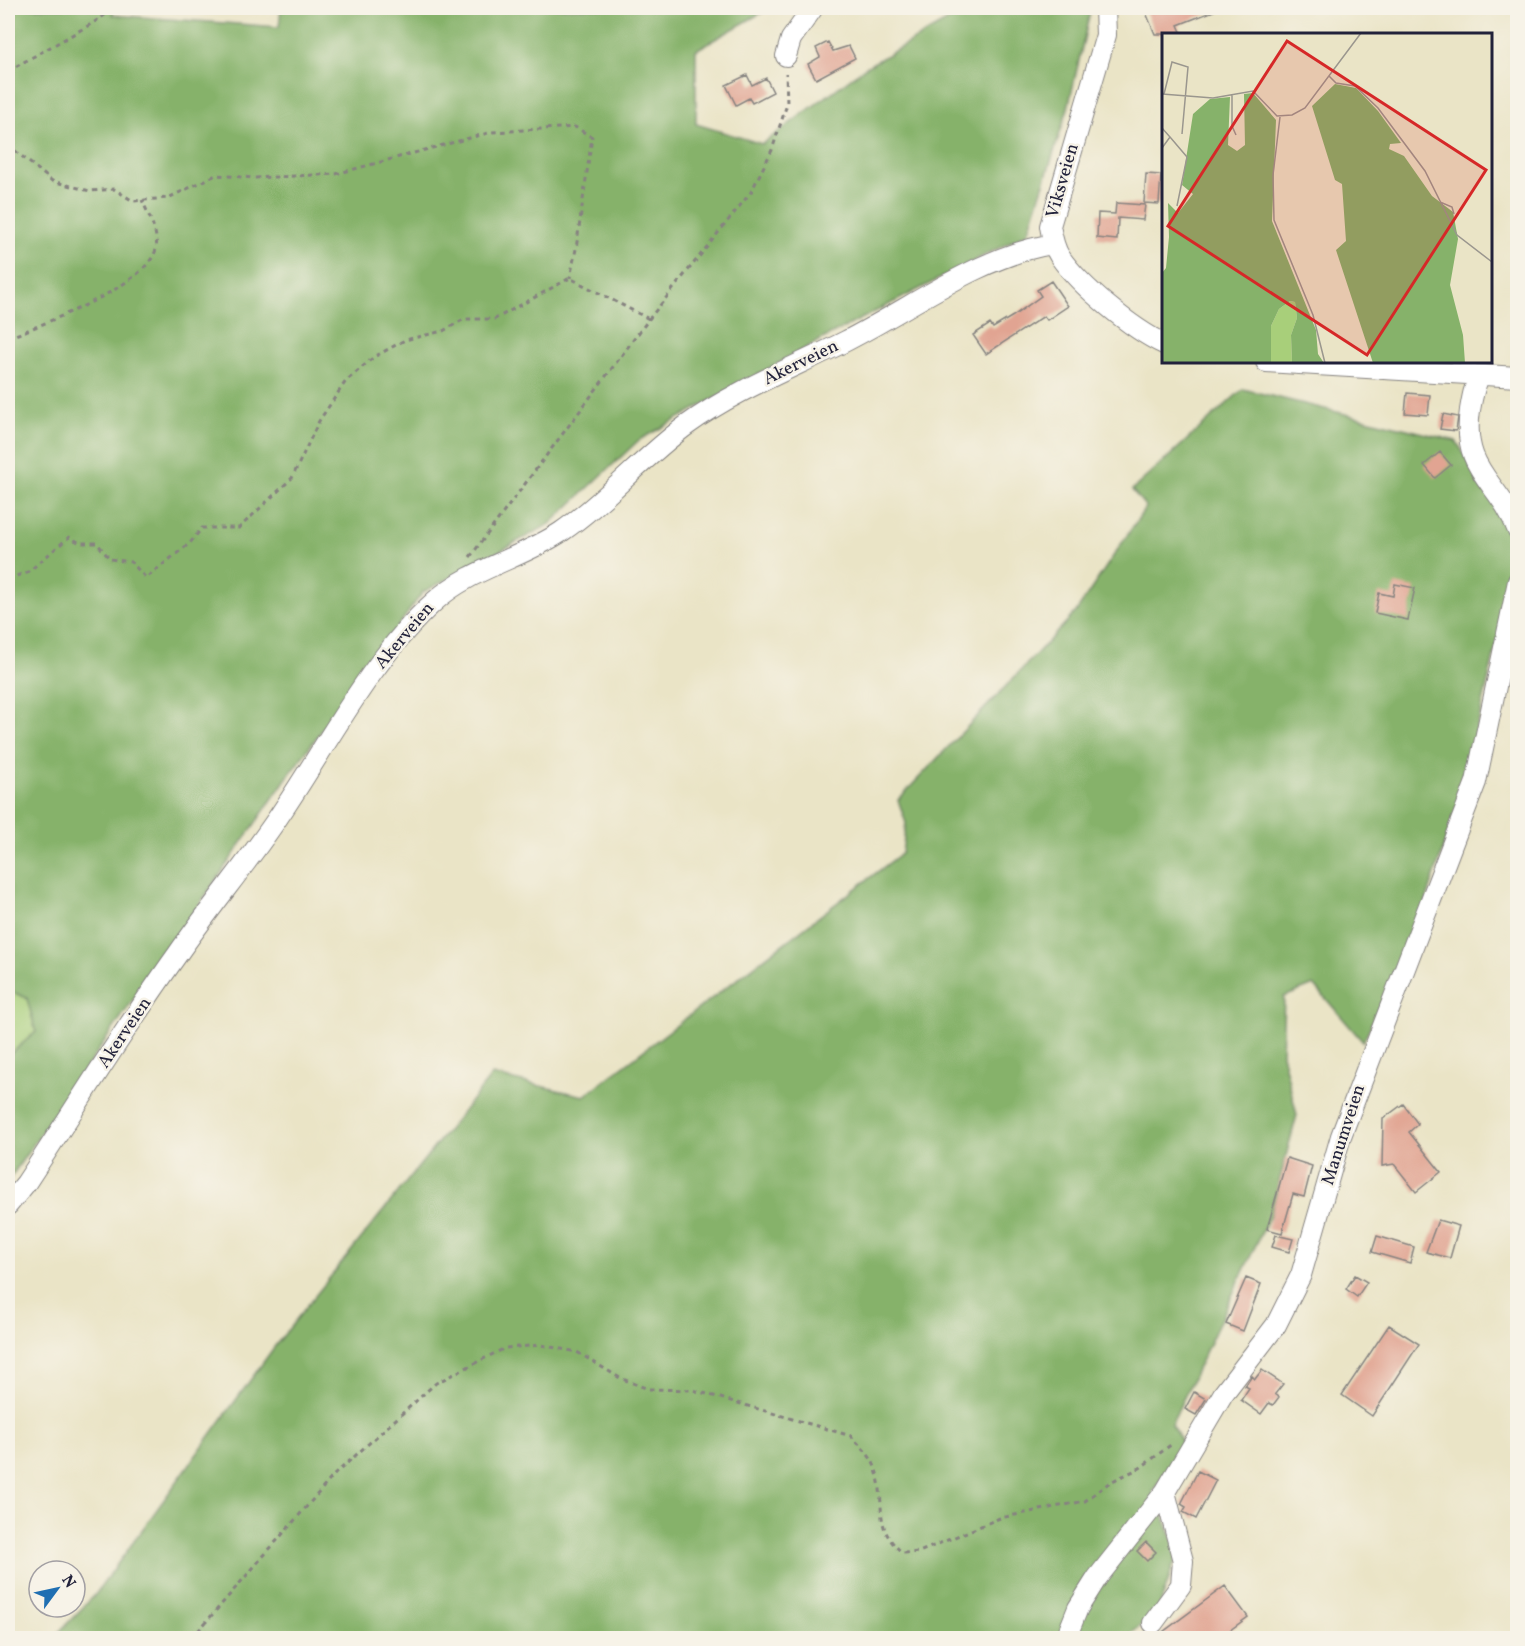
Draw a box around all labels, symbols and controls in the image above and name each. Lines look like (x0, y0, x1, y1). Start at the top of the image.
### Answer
inset map (1162, 33, 1492, 363)
street label: Viksveien (1040, 141, 1086, 221)
street label: Akerveien (759, 334, 843, 392)
street label: Akerveien (369, 597, 441, 675)
street label: Akerveien (92, 992, 158, 1074)
street label: Manumveien (1316, 1081, 1372, 1189)
north arrow (27, 1559, 87, 1619)
text: N (56, 1571, 80, 1593)

